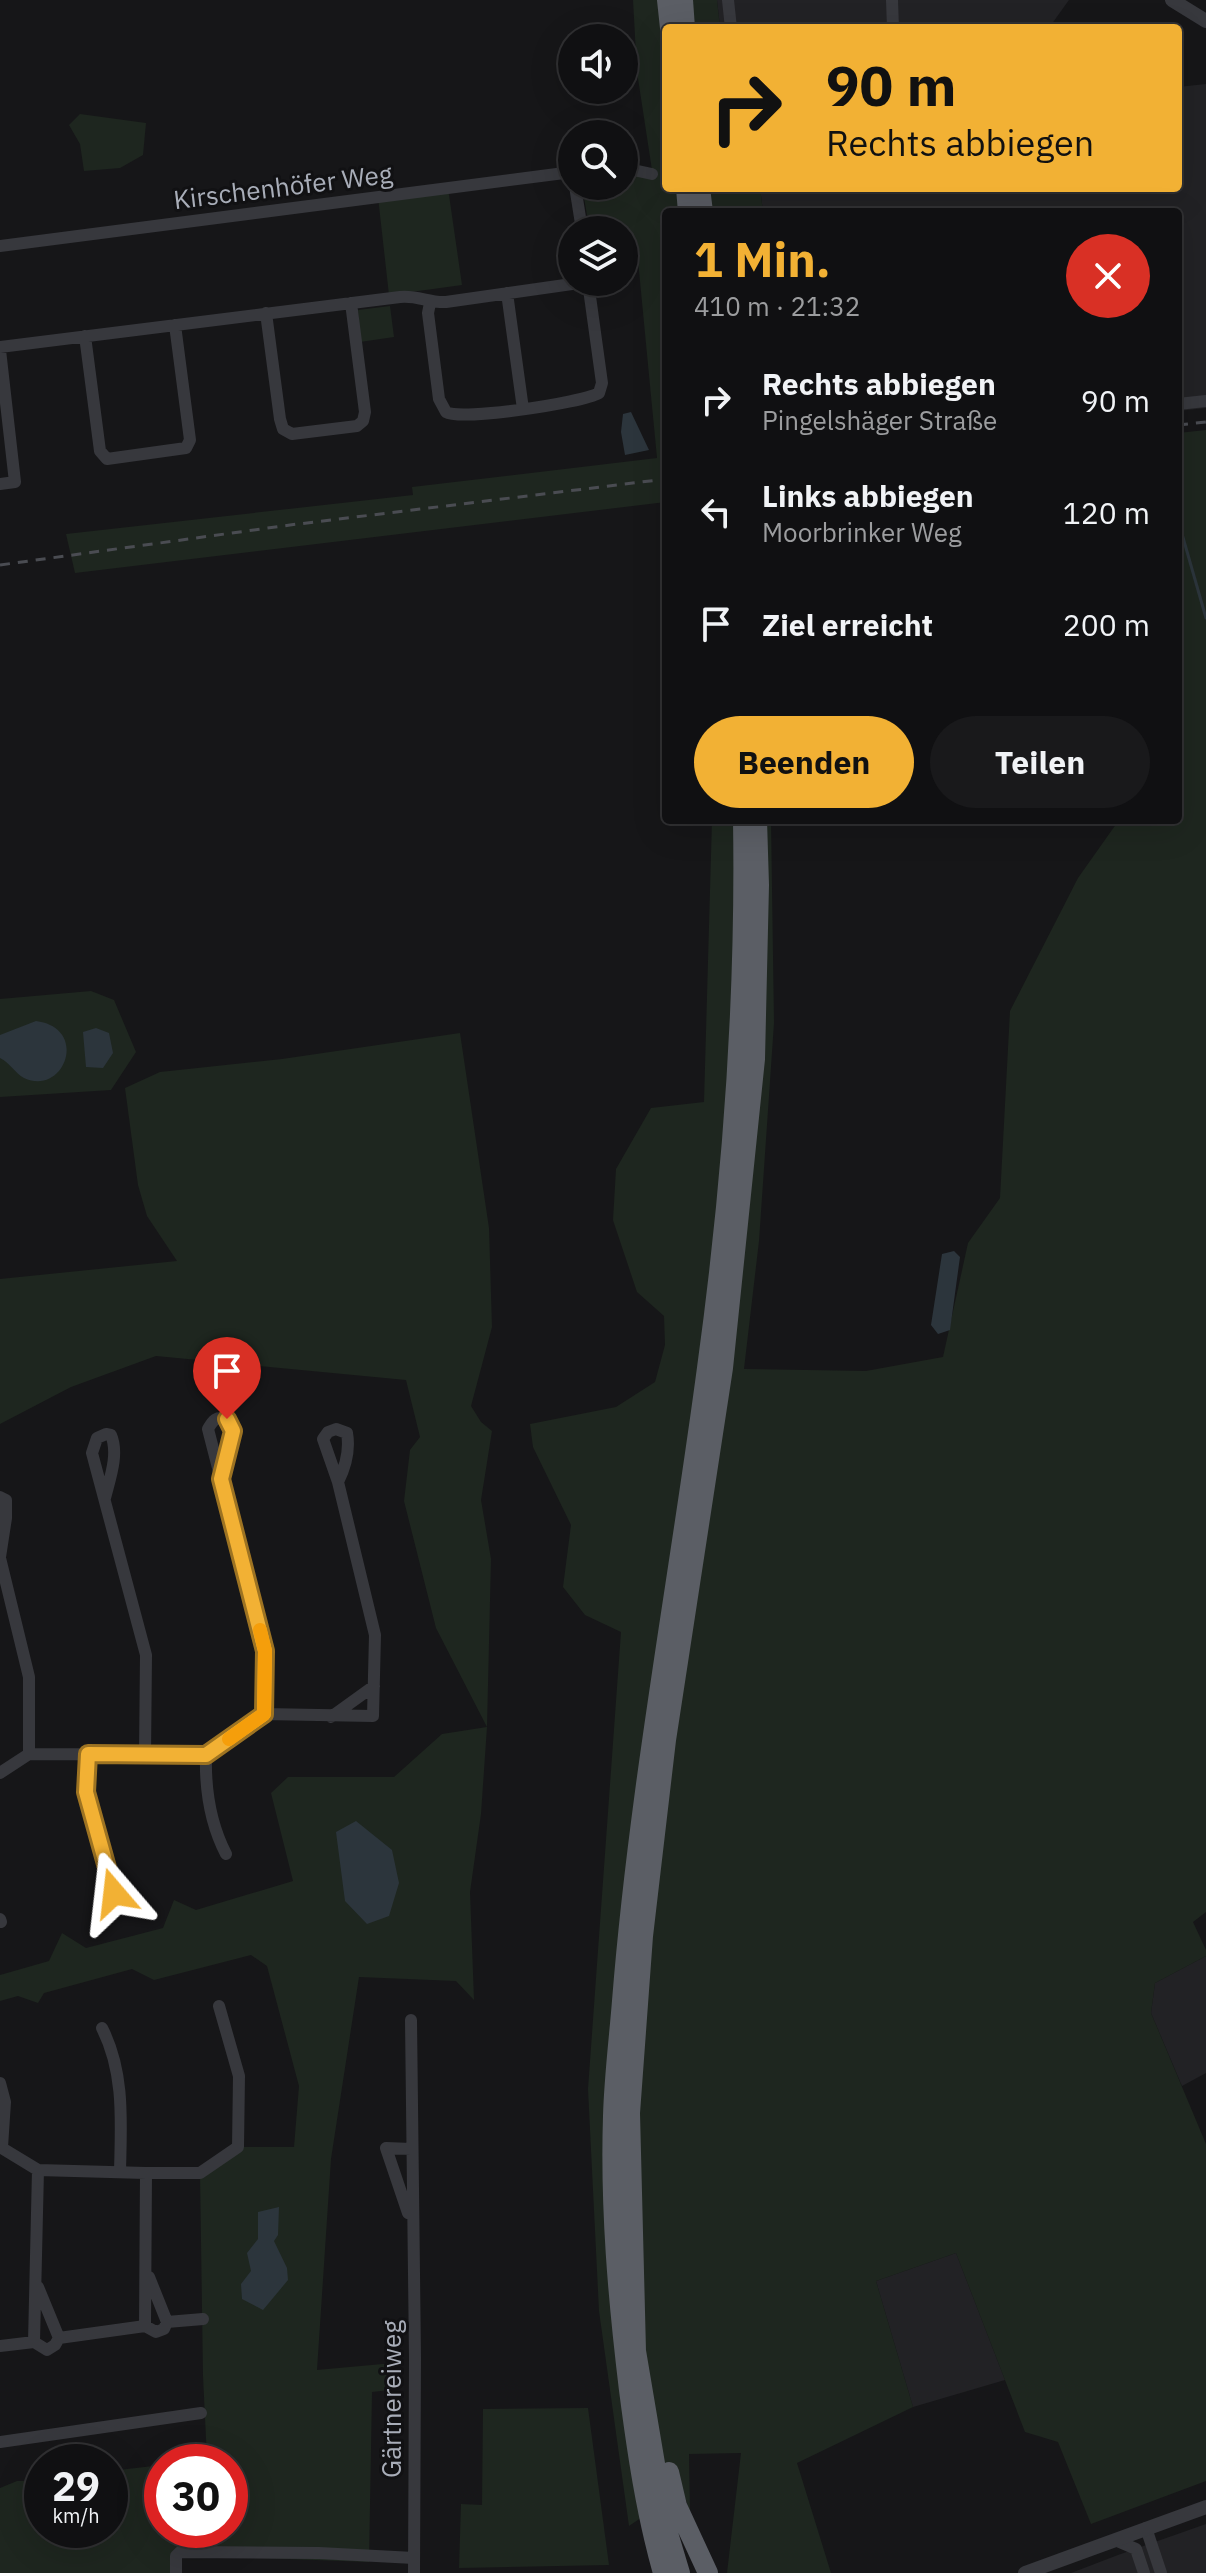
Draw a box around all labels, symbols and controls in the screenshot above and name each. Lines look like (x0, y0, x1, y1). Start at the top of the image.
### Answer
map controls (558, 24, 638, 296)
button: sound (558, 24, 638, 104)
text: 90 m (826, 49, 956, 121)
icon: right (694, 56, 798, 160)
text: Rechts abbiegen (826, 119, 1094, 166)
button: search (558, 120, 638, 200)
street label: Kirschenhöfer Weg (171, 156, 395, 216)
button: layers (558, 216, 638, 296)
text: 1 Min. (694, 228, 831, 290)
button: close (1066, 234, 1150, 318)
text: 410 m · 21:32 (694, 289, 860, 323)
text: Rechts abbiegen (762, 364, 996, 403)
icon: right (694, 378, 738, 422)
text: 90 m (1081, 381, 1150, 420)
text: Pingelshäger Straße (762, 403, 997, 437)
text: Links abbiegen (762, 476, 974, 515)
icon: left (694, 490, 738, 534)
text: 120 m (1063, 493, 1150, 532)
text: Moorbrinker Weg (762, 515, 962, 549)
icon: arrive (694, 602, 738, 646)
text: Ziel erreicht (762, 605, 933, 644)
text: 200 m (1063, 605, 1150, 644)
button: Beenden (694, 716, 914, 808)
button: Teilen (930, 716, 1150, 808)
pin (193, 1337, 261, 1419)
icon: arrive (205, 1349, 249, 1393)
position arrow (72, 1851, 156, 1935)
street label: Gärtnereiweg (374, 2320, 408, 2478)
speed limit sign: 30 (144, 2444, 248, 2548)
text: 29 (52, 2460, 100, 2512)
text: km/h (52, 2502, 100, 2529)

